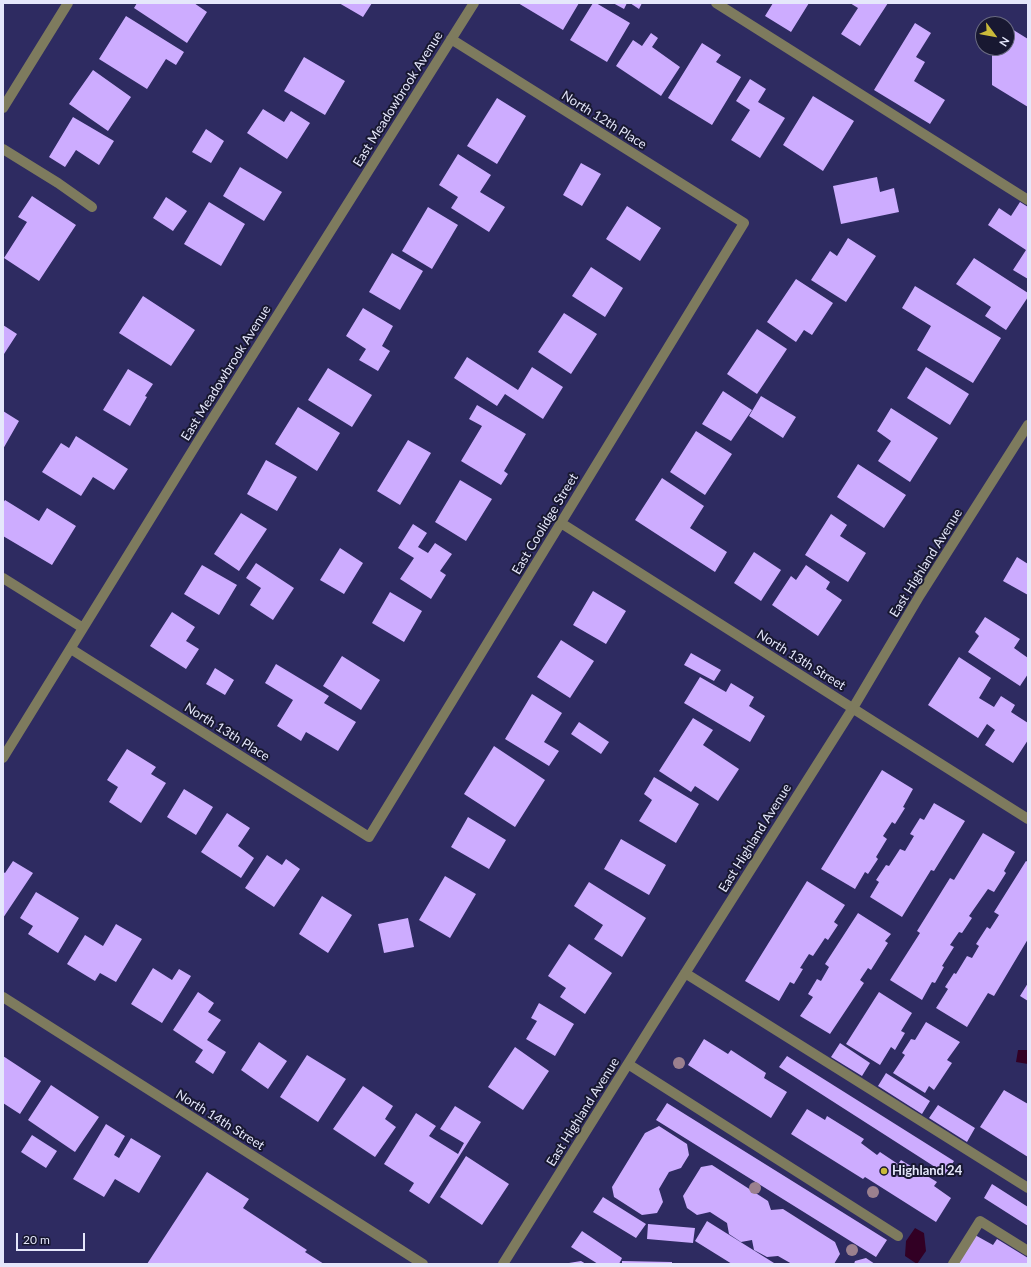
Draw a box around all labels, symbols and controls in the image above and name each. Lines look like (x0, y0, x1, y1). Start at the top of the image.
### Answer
north arrow (975, 16, 1015, 56)
street label: East Meadowbrook Avenue (350, 28, 446, 170)
text: N (997, 35, 1013, 49)
street label: North 12th Place (558, 88, 650, 152)
street label: East Meadowbrook Avenue (178, 302, 274, 444)
street label: East Coolidge Street (509, 471, 581, 577)
street label: East Highland Avenue (886, 506, 966, 620)
street label: North 13th Street (754, 626, 848, 694)
street label: North 13th Place (181, 700, 273, 764)
street label: East Highland Avenue (715, 781, 795, 895)
street label: East Highland Avenue (543, 1055, 623, 1169)
street label: North 14th Street (173, 1086, 267, 1154)
place label: Highland 24 (892, 1163, 962, 1179)
marker: Highland 24 (879, 1166, 889, 1176)
scale bar (18, 1225, 87, 1251)
text: 20 m (23, 1232, 50, 1247)

